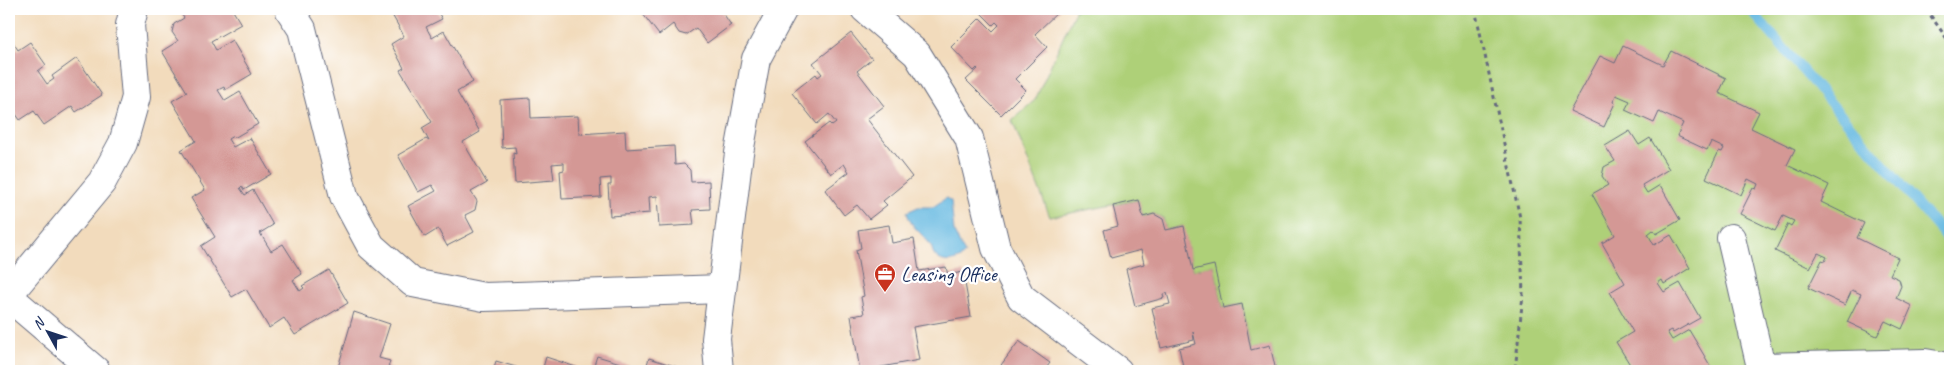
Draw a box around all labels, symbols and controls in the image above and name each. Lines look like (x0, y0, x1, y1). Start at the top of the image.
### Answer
place label: Leasing Office (901, 261, 999, 287)
office icon: Leasing Office (873, 262, 897, 293)
north arrow (22, 308, 72, 358)
text: N (29, 313, 49, 333)

